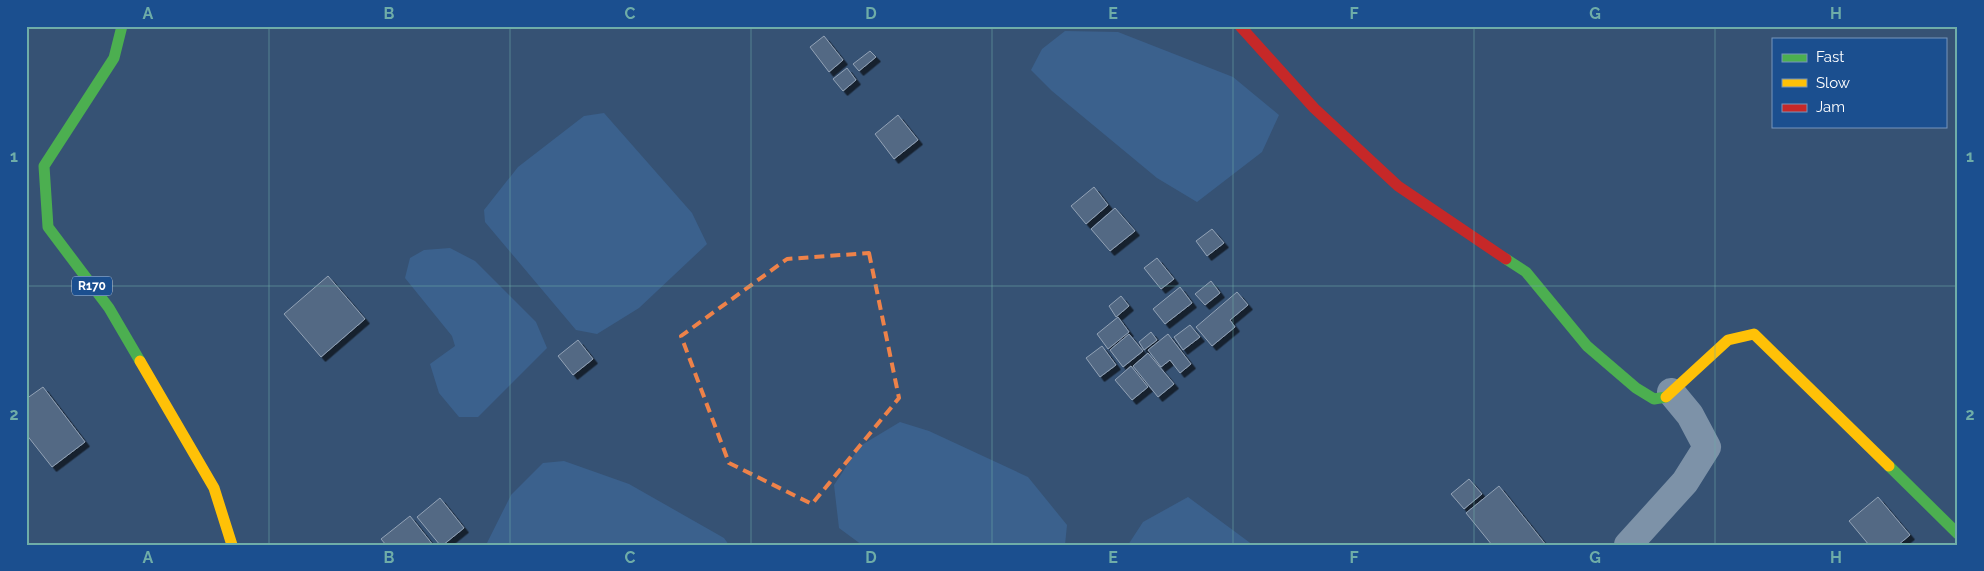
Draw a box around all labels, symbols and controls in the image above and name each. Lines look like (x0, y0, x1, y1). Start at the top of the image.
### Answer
text: A (143, 4, 154, 23)
text: B (384, 4, 395, 23)
text: C (625, 4, 636, 23)
text: D (865, 4, 877, 23)
text: E (1108, 4, 1118, 23)
text: F (1349, 4, 1359, 23)
text: G (1589, 4, 1601, 23)
text: H (1830, 4, 1842, 23)
legend (1772, 38, 1946, 128)
text: Fast (1816, 48, 1844, 66)
text: Slow (1816, 74, 1850, 92)
text: Jam (1816, 98, 1845, 116)
text: 1 (10, 147, 18, 166)
text: 1 (1966, 147, 1974, 166)
road number: R170 (72, 276, 112, 296)
text: 2 (9, 405, 19, 424)
text: 2 (1965, 405, 1975, 424)
text: A (143, 548, 154, 567)
text: B (384, 548, 395, 567)
text: C (625, 548, 636, 567)
text: D (865, 548, 877, 567)
text: E (1108, 548, 1118, 567)
text: F (1349, 548, 1359, 567)
text: G (1589, 548, 1601, 567)
text: H (1830, 548, 1842, 567)

